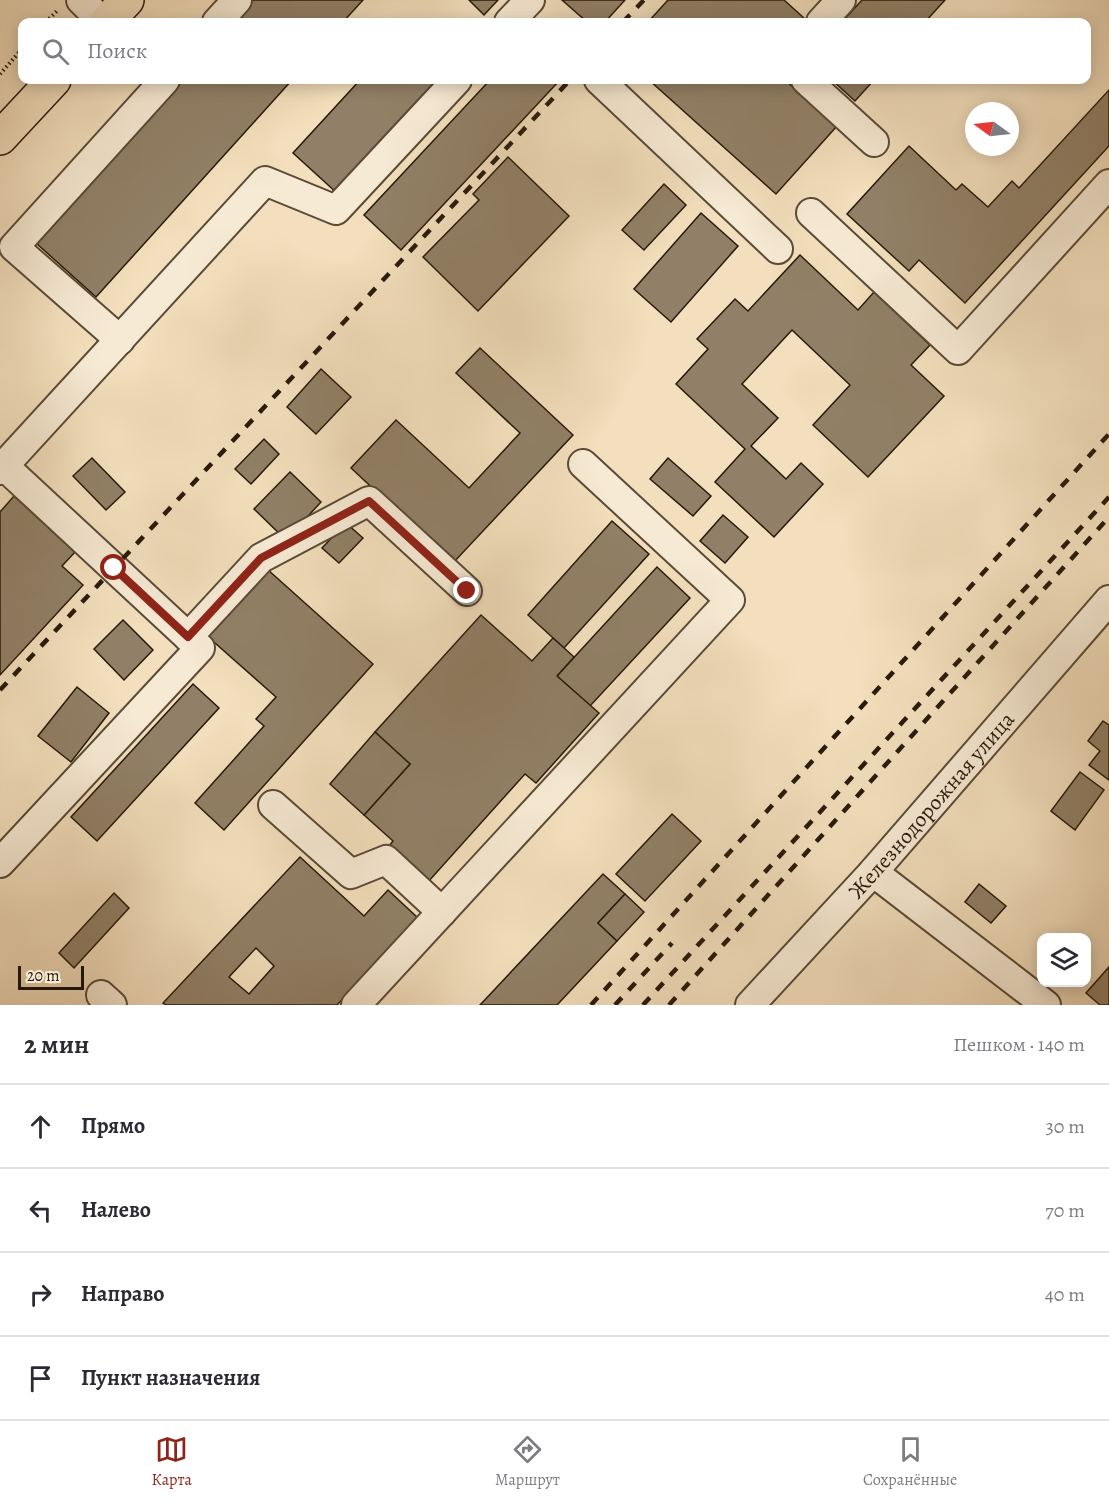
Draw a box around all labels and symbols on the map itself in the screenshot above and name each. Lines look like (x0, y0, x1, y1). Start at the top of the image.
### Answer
north arrow (965, 102, 1019, 156)
route start (100, 554, 126, 580)
route end (453, 577, 479, 603)
street label: Железнодорожная улица (842, 705, 1022, 905)
scale bar (18, 963, 84, 990)

